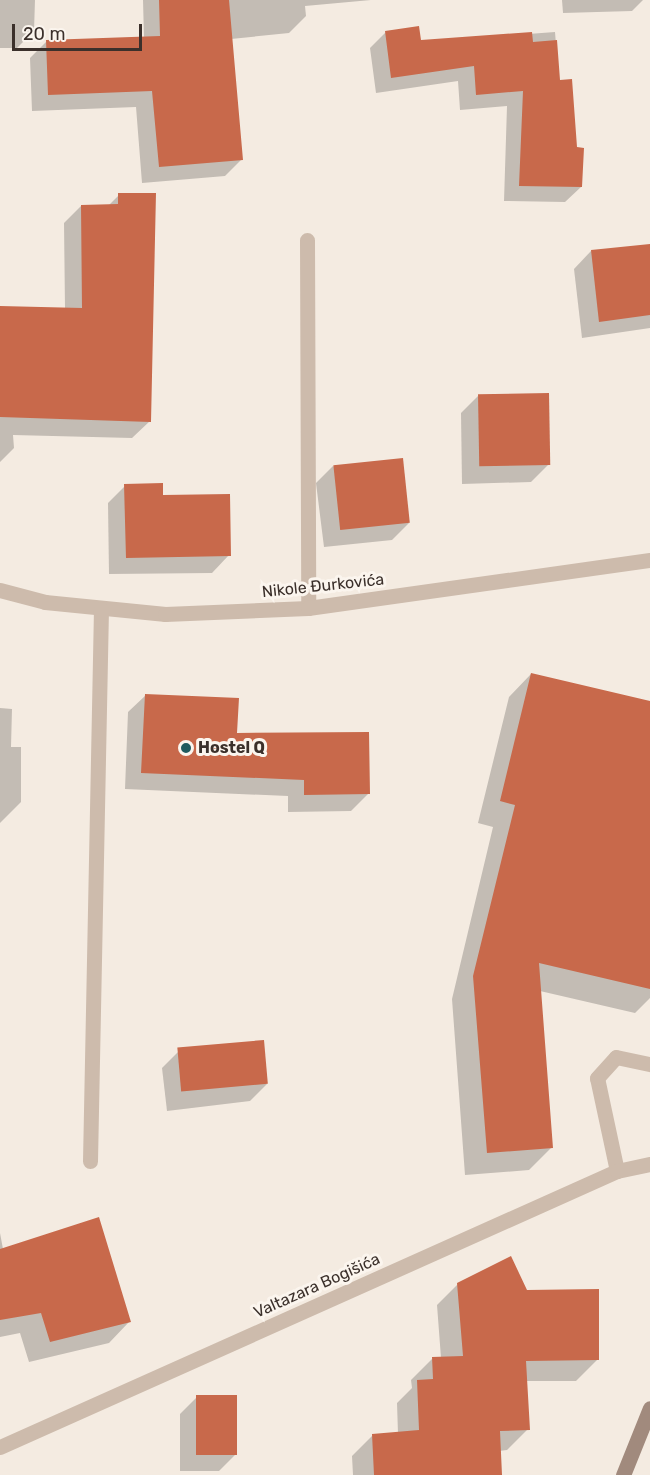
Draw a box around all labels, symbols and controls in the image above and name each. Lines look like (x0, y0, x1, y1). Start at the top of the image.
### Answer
scale bar (15, 12, 146, 50)
text: 20 m (23, 23, 65, 45)
street label: Nikole Đurkovića (261, 570, 385, 602)
place label: Hostel Q (198, 738, 265, 758)
marker: Hostel Q (179, 741, 193, 755)
street label: Valtazara Bogišića (251, 1250, 383, 1322)

